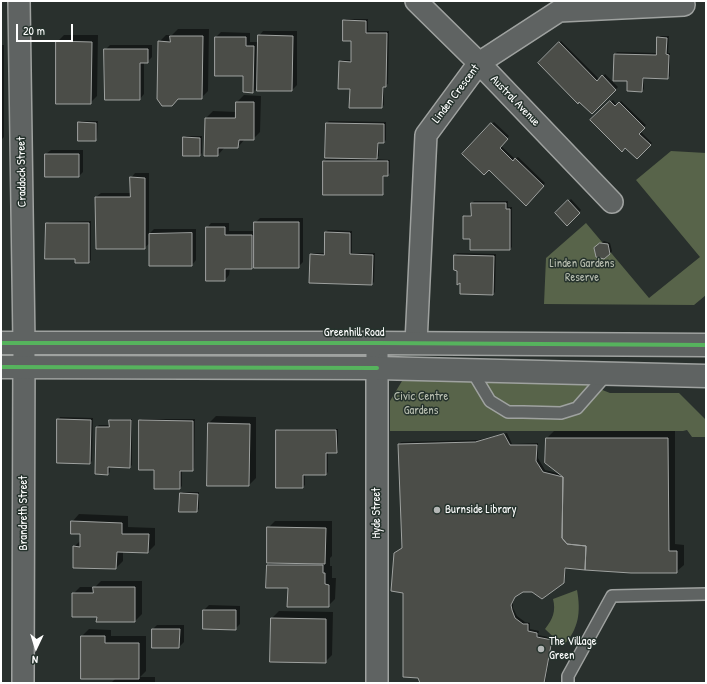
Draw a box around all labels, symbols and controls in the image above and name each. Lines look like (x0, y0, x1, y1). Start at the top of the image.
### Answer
scale bar (18, 16, 75, 42)
text: 20 m (23, 22, 45, 39)
street label: Linden Crescent (429, 62, 483, 126)
street label: Austral Avenue (487, 73, 543, 129)
street label: Craddock Street (14, 137, 30, 207)
park label: Linden Gardens Reserve (550, 257, 614, 285)
street label: Greenhill Road (324, 326, 384, 340)
park label: Civic Centre Gardens (394, 390, 448, 418)
street label: Brandreth Street (17, 476, 31, 550)
street label: Hyde Street (370, 488, 384, 538)
place label: Burnside Library (445, 503, 517, 517)
marker: Burnside Library (432, 505, 442, 515)
north arrow (16, 628, 56, 668)
place label: The Village Green (549, 635, 597, 663)
marker: The Village Green (536, 644, 546, 654)
text: N (32, 653, 39, 667)

